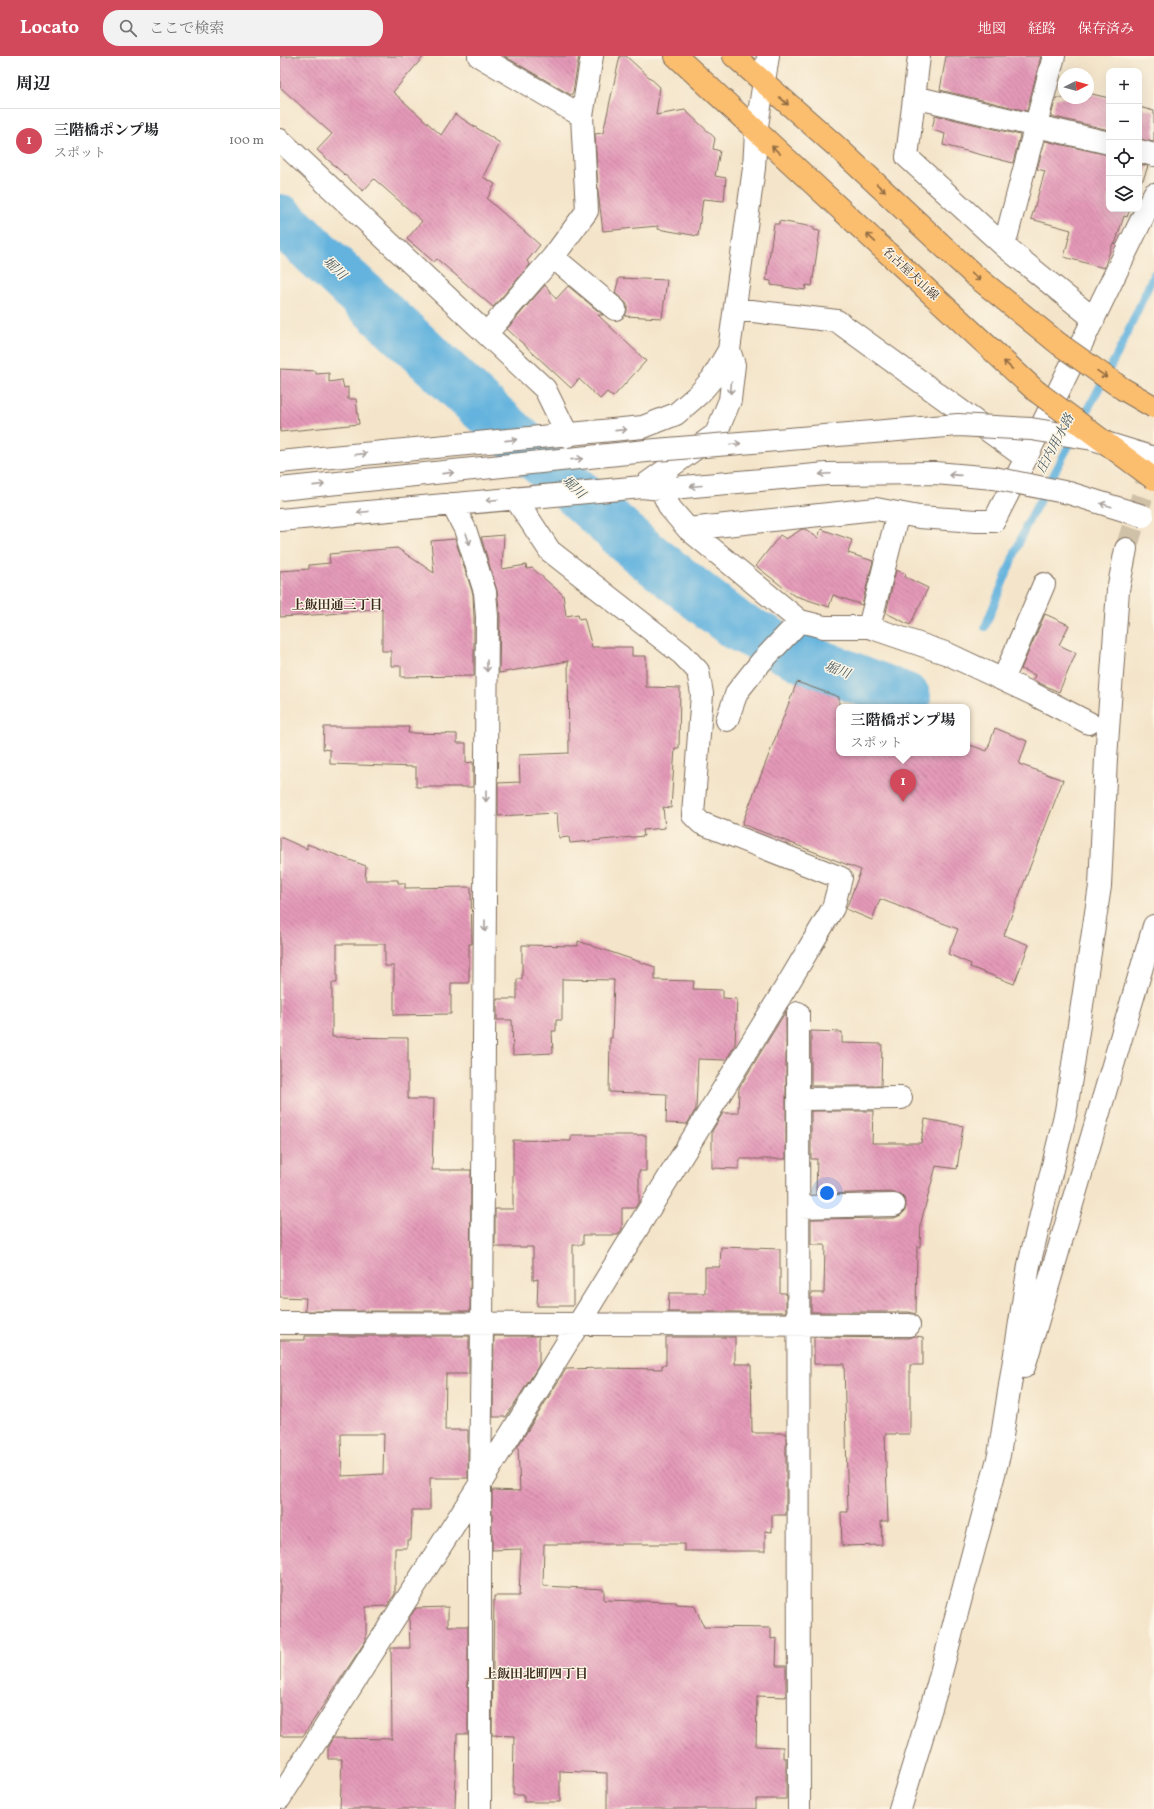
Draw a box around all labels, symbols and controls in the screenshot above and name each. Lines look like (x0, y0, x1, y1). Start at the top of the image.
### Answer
search box (103, 10, 383, 46)
text: Locato (20, 15, 79, 41)
icon: search (117, 17, 139, 39)
text: ここで検索 (149, 19, 224, 40)
text: 地図 (978, 20, 1006, 39)
text: 経路 (1028, 20, 1056, 39)
text: 保存済み (1078, 20, 1134, 39)
north arrow (1058, 68, 1094, 104)
map controls (1106, 68, 1142, 212)
button: + (1106, 68, 1142, 104)
text: 周辺 (16, 73, 50, 96)
one-way arrow (779, 96, 790, 105)
button: − (1106, 104, 1142, 140)
text: 三階橋ポンプ場 (54, 121, 159, 142)
text: 1 (26, 132, 32, 150)
text: 100 m (229, 132, 264, 150)
button: locate (1106, 140, 1142, 176)
text: スポット (54, 145, 106, 163)
one-way arrow (771, 145, 781, 155)
button: layers (1106, 176, 1142, 212)
one-way arrow (876, 183, 886, 193)
one-way arrow (866, 234, 876, 243)
street label: 名古屋犬山線 (878, 244, 942, 304)
water label: 堀川 (318, 254, 351, 286)
one-way arrow (970, 272, 981, 281)
one-way arrow (1003, 360, 1013, 370)
one-way arrow (1097, 370, 1108, 378)
one-way arrow (728, 381, 735, 394)
water label: 庄内用水路 (1033, 410, 1080, 477)
one-way arrow (614, 426, 627, 434)
one-way arrow (504, 437, 517, 444)
one-way arrow (728, 440, 741, 447)
one-way arrow (354, 451, 367, 458)
one-way arrow (570, 455, 583, 463)
one-way arrow (441, 469, 454, 476)
one-way arrow (819, 470, 832, 478)
one-way arrow (949, 471, 962, 478)
water label: 堀川 (557, 473, 590, 505)
one-way arrow (312, 482, 325, 489)
one-way arrow (690, 482, 703, 489)
one-way arrow (486, 497, 499, 504)
one-way arrow (1100, 500, 1112, 508)
one-way arrow (357, 508, 370, 516)
one-way arrow (465, 532, 472, 545)
district label: 上飯田通三丁目 (291, 597, 383, 615)
water label: 堀川 (822, 658, 854, 685)
one-way arrow (483, 659, 491, 672)
popup (836, 704, 970, 756)
text: 三階橋ポンプ場 (850, 711, 956, 732)
text: スポット (850, 735, 903, 753)
pin: 1 (890, 769, 916, 802)
one-way arrow (482, 789, 490, 802)
one-way arrow (481, 919, 489, 932)
your location (817, 1183, 837, 1203)
district label: 上飯田北町四丁目 (484, 1666, 588, 1684)

